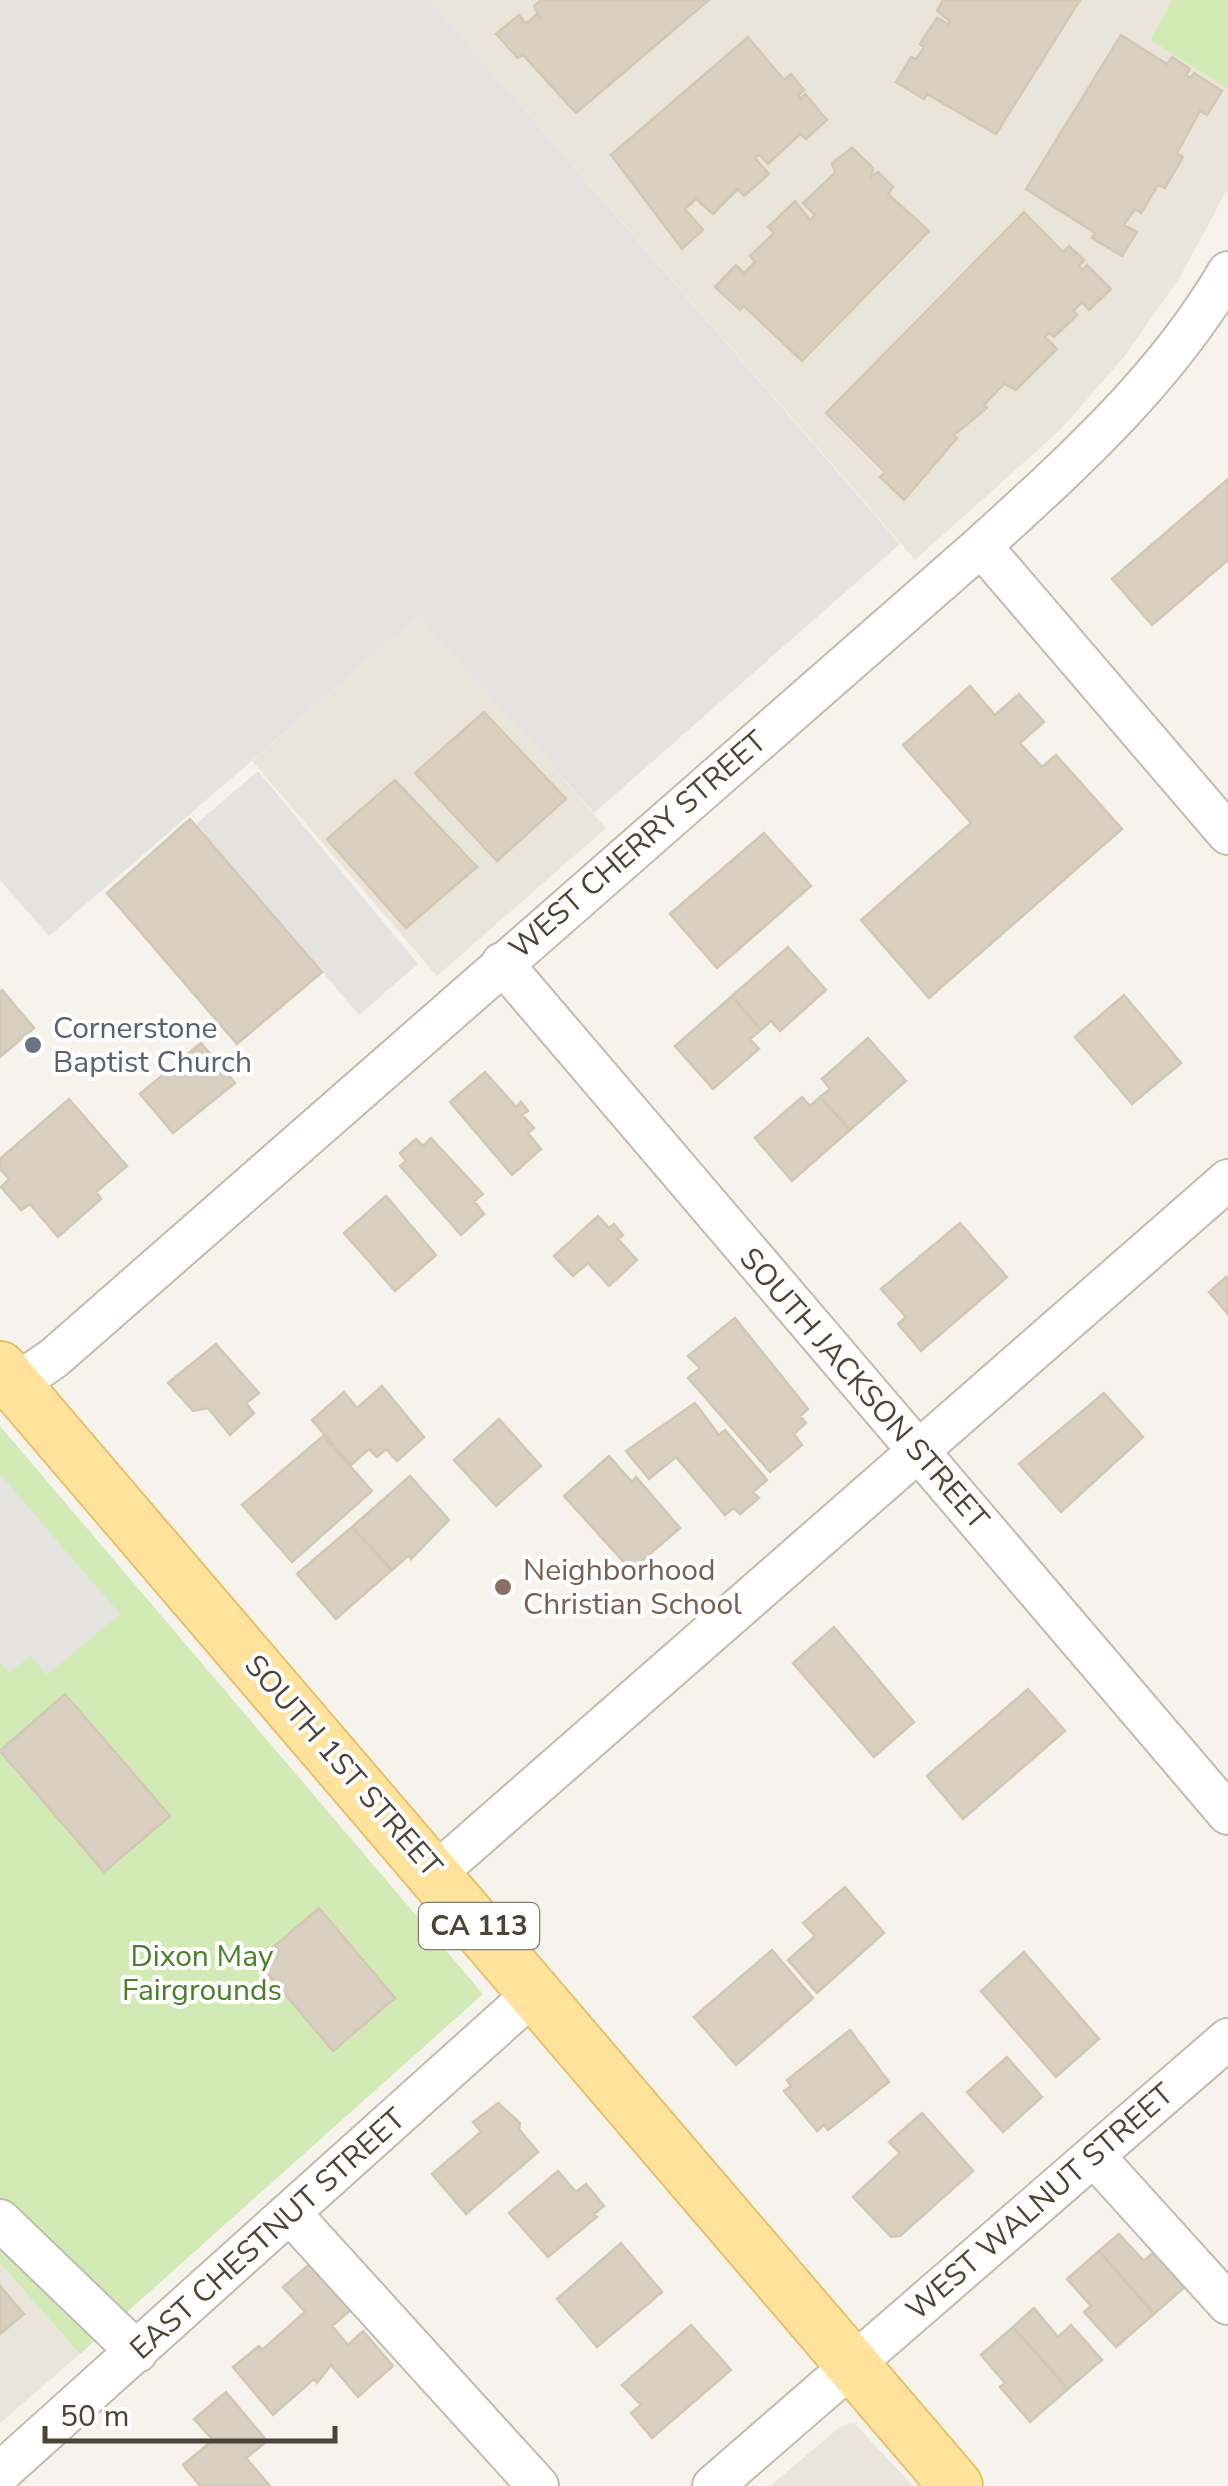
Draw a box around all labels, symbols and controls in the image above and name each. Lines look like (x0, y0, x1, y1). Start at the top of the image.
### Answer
street label: WEST CHERRY STREET (500, 722, 776, 968)
place label: Cornerstone Baptist Church (53, 1008, 252, 1083)
marker: Cornerstone Baptist Church (22, 1034, 44, 1056)
street label: SOUTH JACKSON STREET (730, 1239, 998, 1539)
place label: Neighborhood Christian School (523, 1550, 742, 1625)
marker: Neighborhood Christian School (492, 1576, 514, 1598)
street label: SOUTH 1ST STREET (235, 1646, 451, 1886)
road number: CA 113 (419, 1903, 539, 1949)
park label: Dixon May Fairgrounds (122, 1936, 282, 2011)
street label: WEST WALNUT STREET (897, 2074, 1183, 2330)
street label: EAST CHESTNUT STREET (121, 2099, 415, 2369)
scale bar (45, 2381, 335, 2443)
text: 50 m (60, 2396, 129, 2437)

